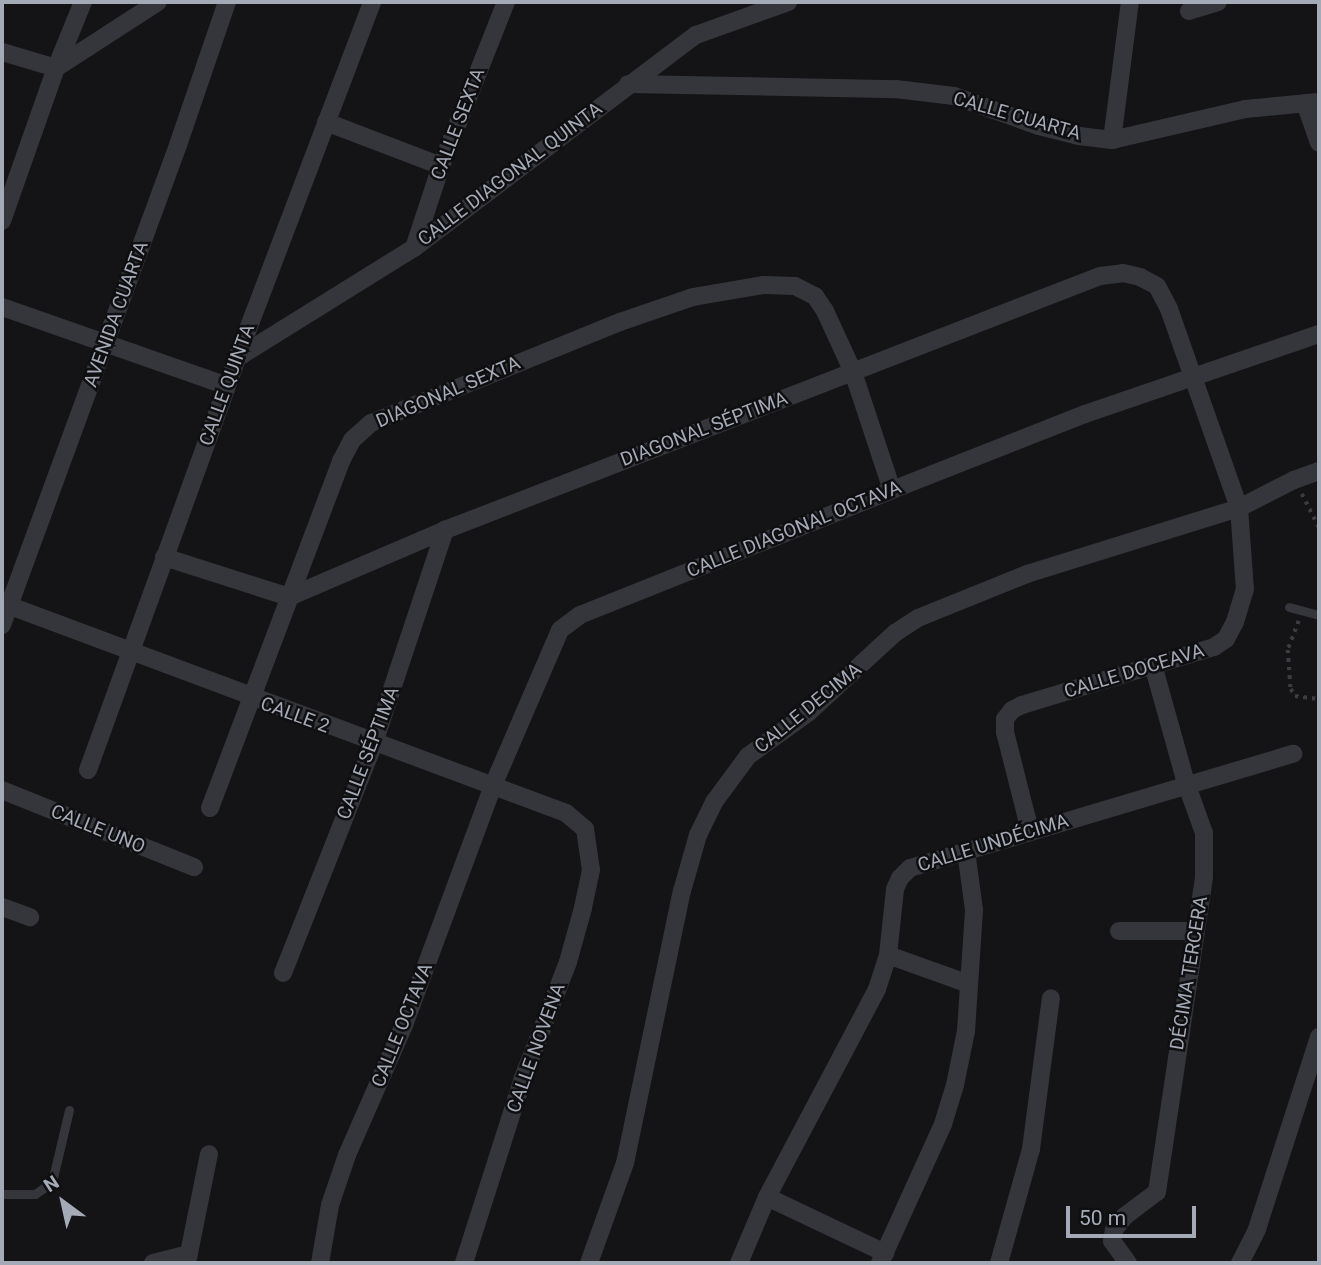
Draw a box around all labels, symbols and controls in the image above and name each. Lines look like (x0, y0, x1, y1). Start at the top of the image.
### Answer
street label: CALLE SEXTA (426, 65, 490, 183)
street label: CALLE CUARTA (951, 87, 1083, 145)
street label: CALLE DIAGONAL QUINTA (413, 97, 607, 251)
street label: AVENIDA CUARTA (79, 238, 153, 390)
street label: CALLE QUINTA (194, 321, 260, 449)
street label: DIAGONAL SEXTA (373, 351, 523, 433)
street label: DIAGONAL SÉPTIMA (617, 387, 791, 471)
street label: CALLE DIAGONAL OCTAVA (684, 476, 904, 582)
street label: CALLE DOCEAVA (1061, 639, 1207, 703)
street label: CALLE DECIMA (750, 658, 866, 758)
street label: CALLE SÉPTIMA (332, 683, 404, 823)
street label: CALLE 2 (258, 692, 332, 738)
street label: CALLE UNO (48, 800, 148, 858)
street label: CALLE UNDÉCIMA (915, 809, 1071, 877)
street label: DÉCIMA TERCERA (1166, 894, 1212, 1052)
street label: CALLE OCTAVA (367, 960, 437, 1090)
street label: CALLE NOVENA (502, 980, 570, 1116)
north arrow (28, 1167, 98, 1237)
text: N (39, 1171, 63, 1197)
scale bar (1069, 1192, 1198, 1236)
text: 50 m (1079, 1206, 1126, 1230)

